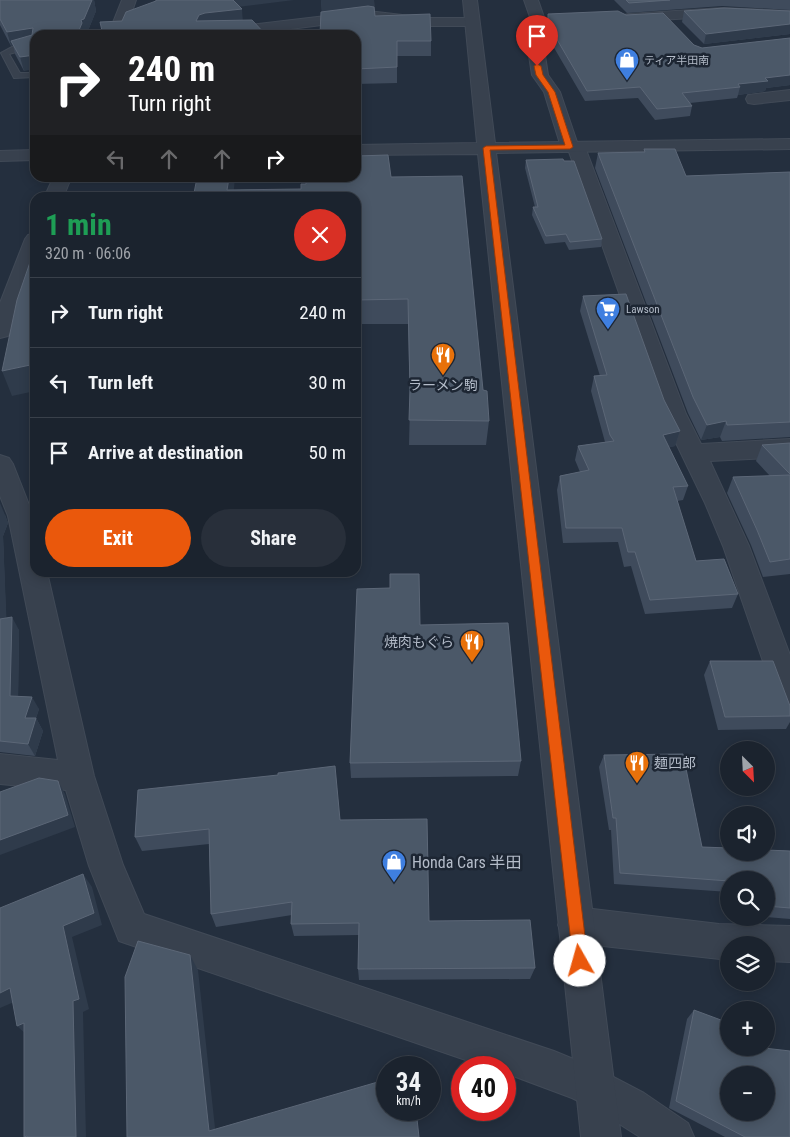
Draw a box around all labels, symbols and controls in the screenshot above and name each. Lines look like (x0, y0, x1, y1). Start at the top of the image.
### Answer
pin (516, 15, 558, 66)
icon: arrive (523, 22, 551, 50)
shop icon: ティア半田南 (614, 47, 640, 81)
text: 240 m (128, 49, 215, 90)
icon: right (45, 50, 110, 115)
place label: ティア半田南 (644, 54, 709, 67)
text: Turn right (128, 91, 211, 116)
icon: left (102, 145, 130, 173)
icon: ahead (155, 145, 183, 173)
icon: ahead (208, 145, 236, 173)
icon: right (261, 145, 289, 173)
text: 1 min (45, 207, 112, 242)
button: close (294, 209, 346, 261)
text: 320 m · 06:06 (45, 244, 131, 263)
supermarket icon: Lawson (595, 296, 621, 330)
icon: right (45, 299, 73, 327)
text: Turn right (88, 301, 163, 324)
text: 240 m (299, 301, 346, 324)
place label: Lawson (626, 303, 660, 316)
restaurant icon: ラーメン駒 (430, 342, 456, 376)
icon: left (45, 369, 73, 397)
text: Turn left (88, 371, 153, 394)
text: 30 m (309, 371, 346, 394)
place label: ラーメン駒 (408, 377, 478, 393)
icon: arrive (45, 439, 73, 467)
text: Arrive at destination (88, 441, 243, 464)
text: 50 m (309, 441, 346, 464)
button: Exit (45, 509, 191, 567)
button: Share (201, 509, 346, 567)
restaurant icon: 焼肉もぐら (459, 629, 485, 663)
place label: 焼肉もぐら (384, 634, 454, 650)
north arrow (720, 741, 775, 796)
map controls (720, 741, 775, 1121)
restaurant icon: 麺四郎 (624, 750, 650, 784)
place label: 麺四郎 (654, 755, 696, 771)
button: sound (720, 806, 775, 861)
shop icon: Honda Cars 半田 (381, 849, 407, 883)
place label: Honda Cars 半田 (412, 853, 522, 872)
button: search (720, 871, 775, 926)
position arrow (553, 934, 605, 986)
button: layers (720, 936, 775, 991)
button: + (720, 1001, 775, 1056)
speed limit sign: 40 (451, 1056, 516, 1121)
button: − (720, 1066, 775, 1121)
text: 34 (396, 1068, 421, 1097)
text: km/h (396, 1094, 421, 1108)

